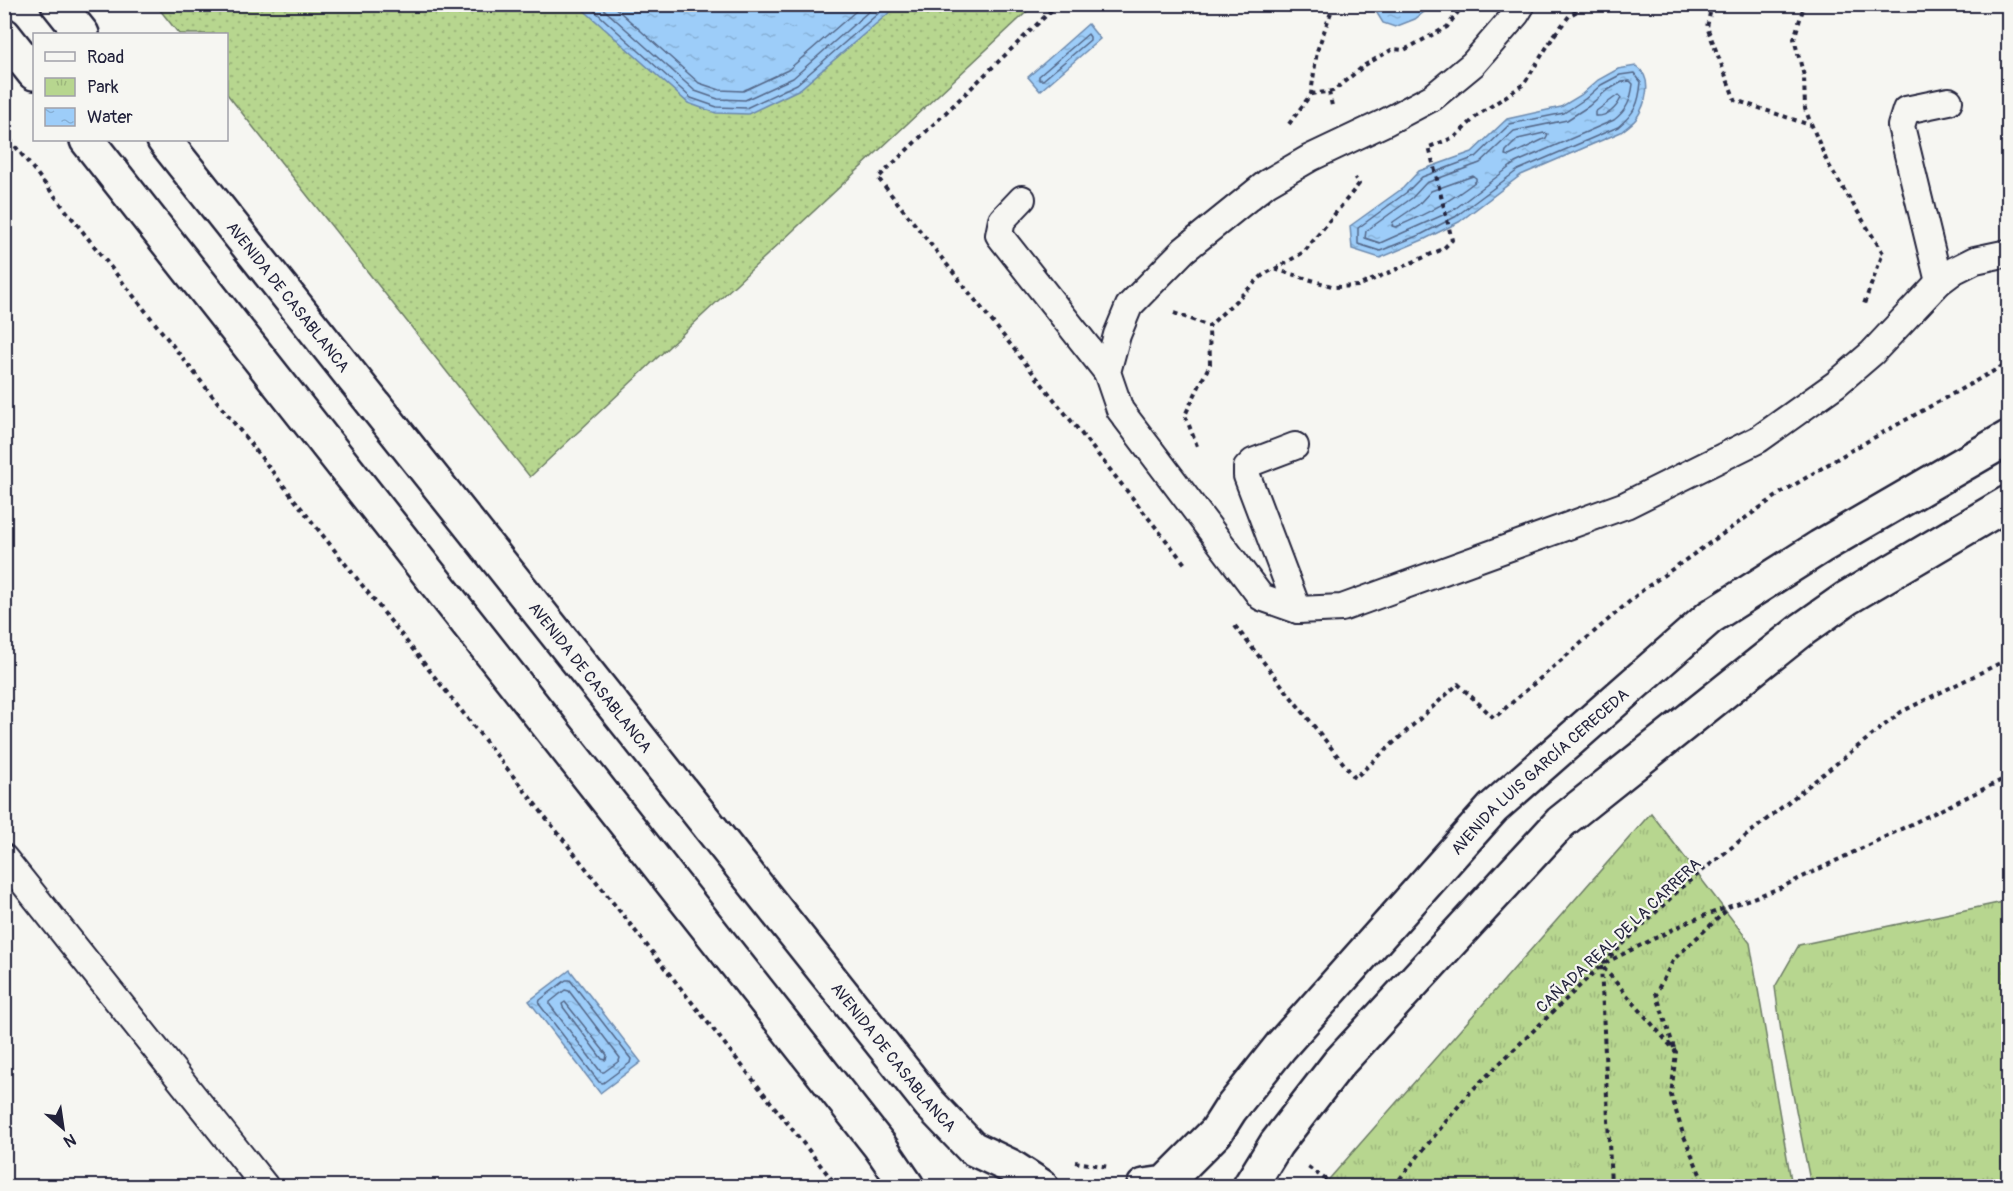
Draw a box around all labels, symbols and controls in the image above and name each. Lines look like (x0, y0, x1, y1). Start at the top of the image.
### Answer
legend (33, 33, 228, 141)
text: Road (87, 46, 124, 69)
text: Park (87, 76, 119, 99)
text: Water (87, 106, 133, 129)
street label: AVENIDA DE CASABLANCA (222, 218, 354, 377)
street label: AVENIDA DE CASABLANCA (524, 598, 656, 757)
street label: AVENIDA LUIS GARCÍA CERECEDA (1447, 684, 1633, 859)
street label: CAÑADA REAL DE LA CARRERA (1532, 854, 1705, 1017)
street label: AVENIDA DE CASABLANCA (826, 979, 960, 1136)
north arrow (33, 1098, 93, 1158)
text: N (60, 1129, 79, 1152)

